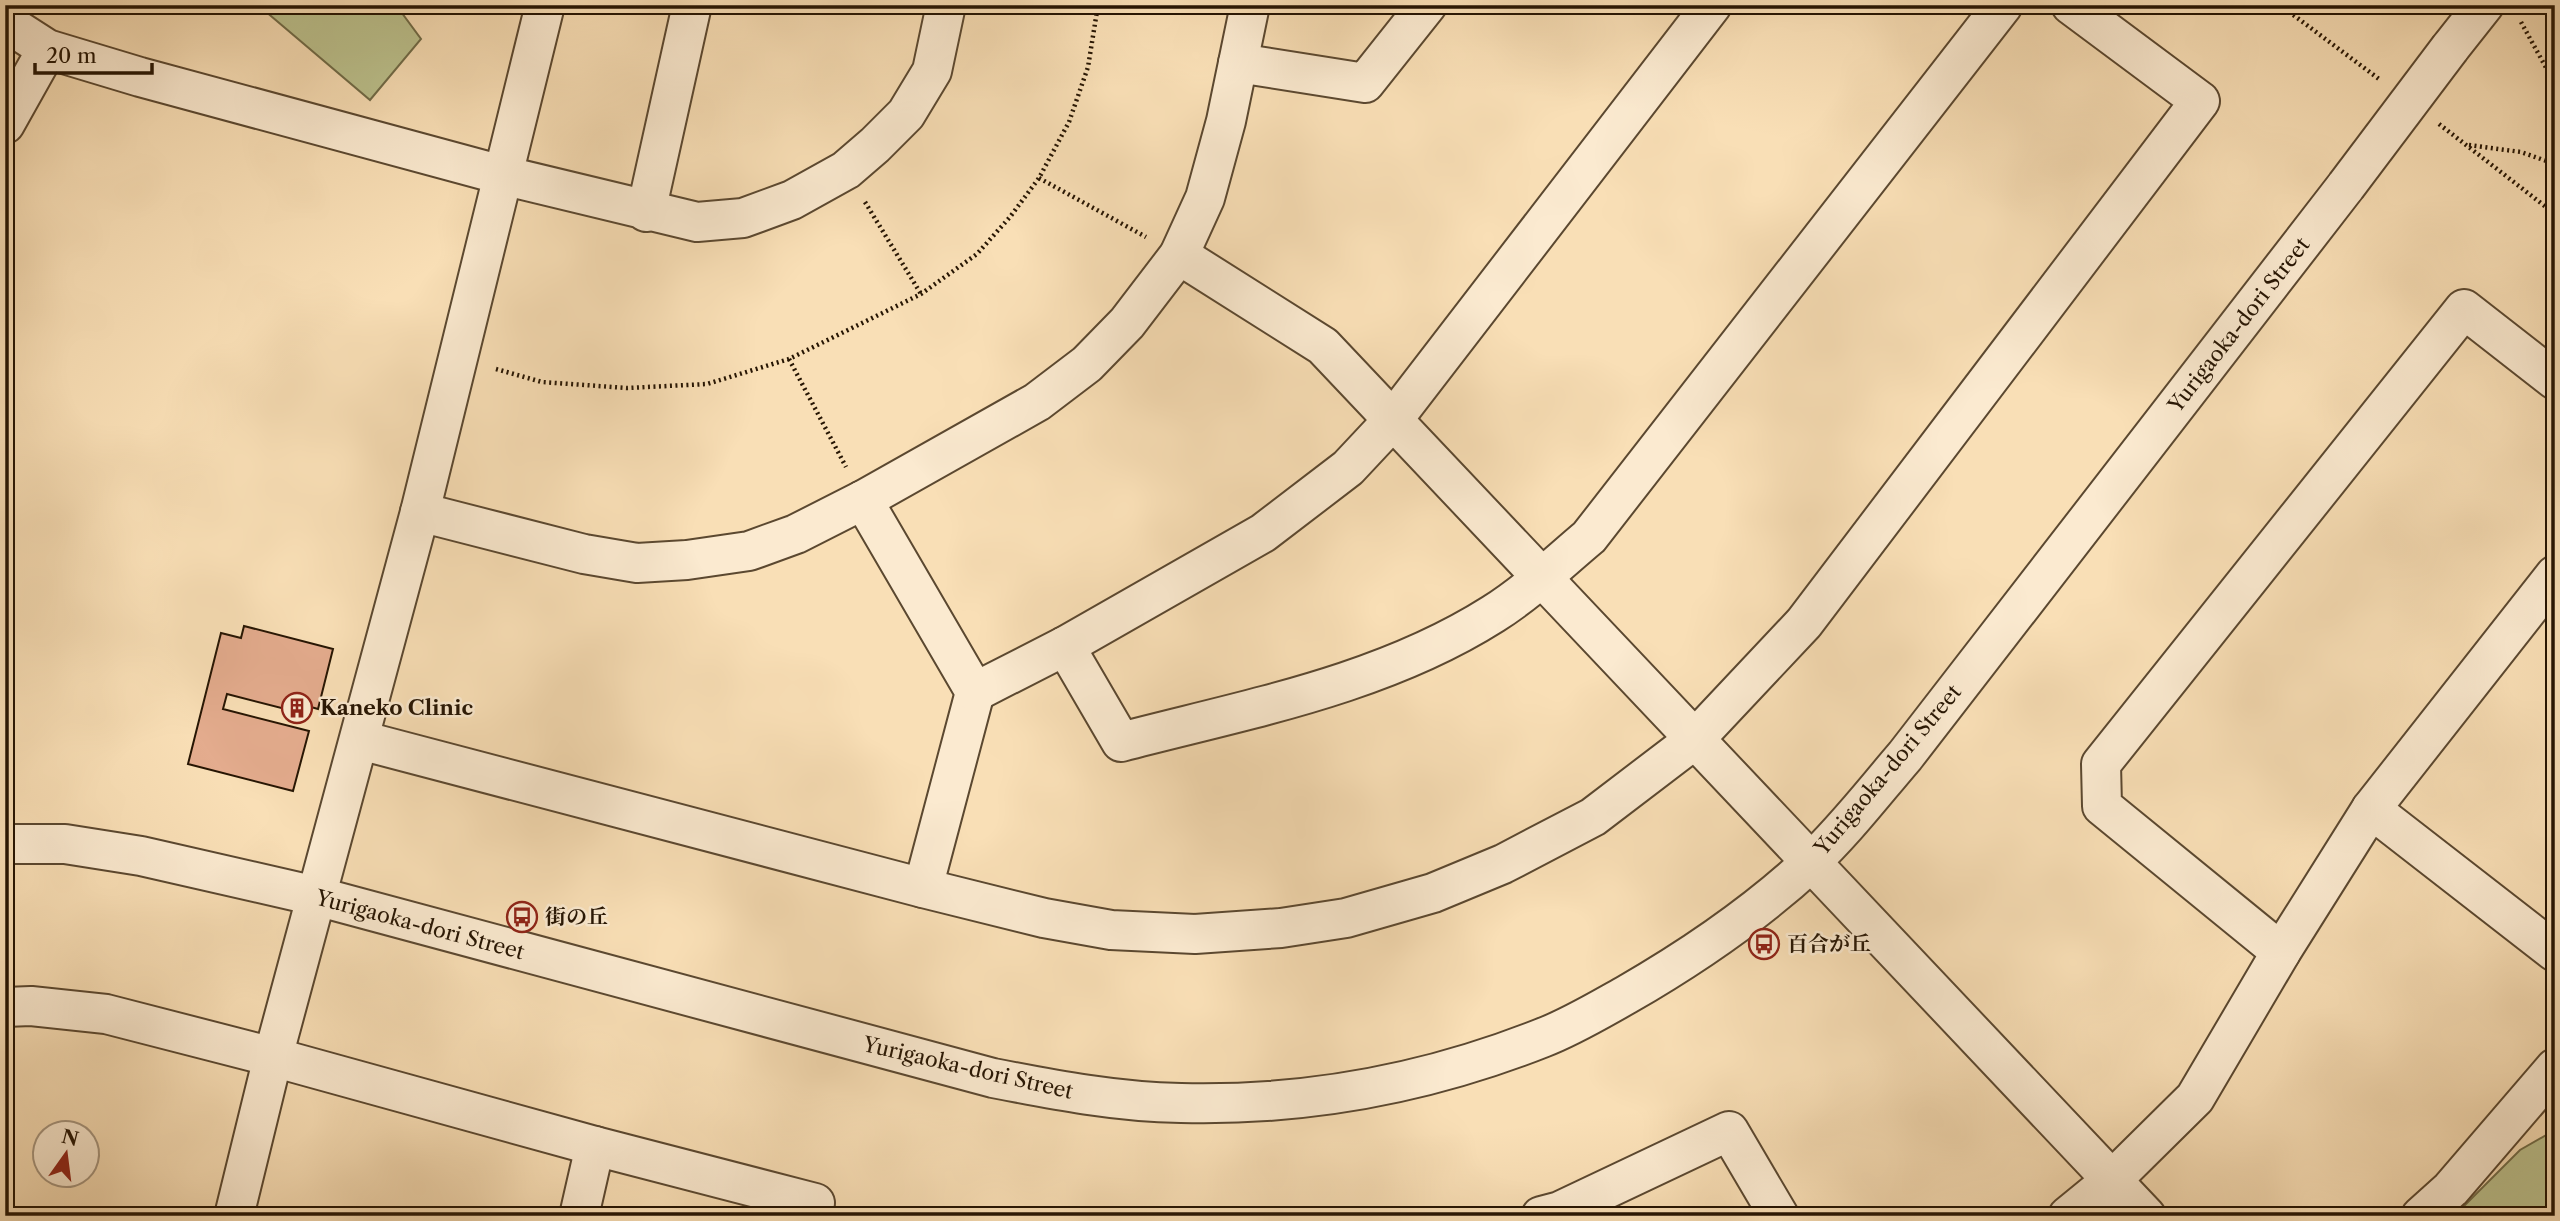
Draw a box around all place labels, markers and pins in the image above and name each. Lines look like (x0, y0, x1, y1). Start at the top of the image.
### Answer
building icon: Kaneko Clinic (280, 691, 314, 725)
place label: Kaneko Clinic (320, 695, 473, 720)
bus stop icon: 街の丘 (505, 900, 539, 934)
place label: 街の丘 (545, 904, 608, 929)
bus stop icon: 百合が丘 (1747, 927, 1781, 961)
place label: 百合が丘 (1787, 931, 1871, 956)

